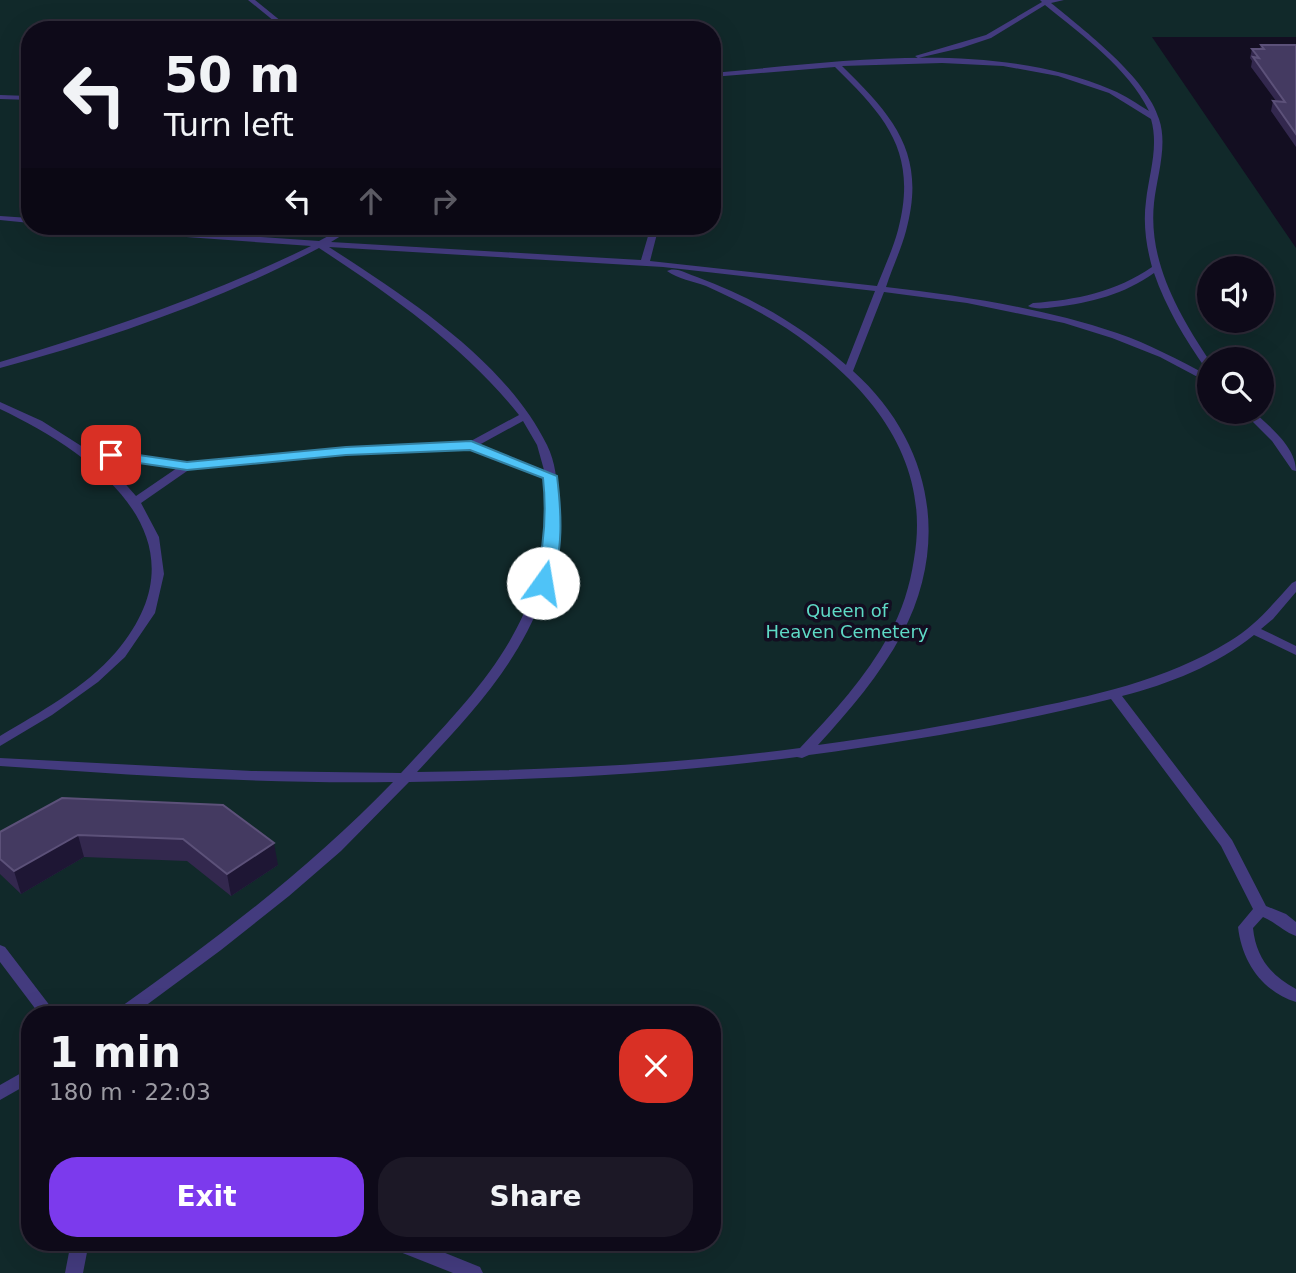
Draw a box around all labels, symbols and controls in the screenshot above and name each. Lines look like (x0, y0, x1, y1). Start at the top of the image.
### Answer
text: 50 m (164, 47, 300, 104)
icon: left (49, 49, 140, 140)
text: Turn left (164, 106, 294, 144)
icon: left (279, 182, 317, 220)
icon: ahead (352, 182, 390, 220)
icon: right (425, 182, 463, 220)
map controls (1197, 256, 1274, 424)
button: sound (1197, 256, 1274, 333)
button: search (1197, 347, 1274, 424)
pin (81, 425, 141, 485)
icon: arrive (92, 436, 130, 474)
position arrow (506, 546, 580, 620)
park label: Queen of Heaven Cemetery (766, 600, 929, 642)
text: 1 min (49, 1028, 181, 1077)
button: close (619, 1029, 693, 1103)
text: 180 m · 22:03 (49, 1079, 211, 1105)
button: Exit (49, 1157, 364, 1237)
button: Share (378, 1157, 693, 1237)

